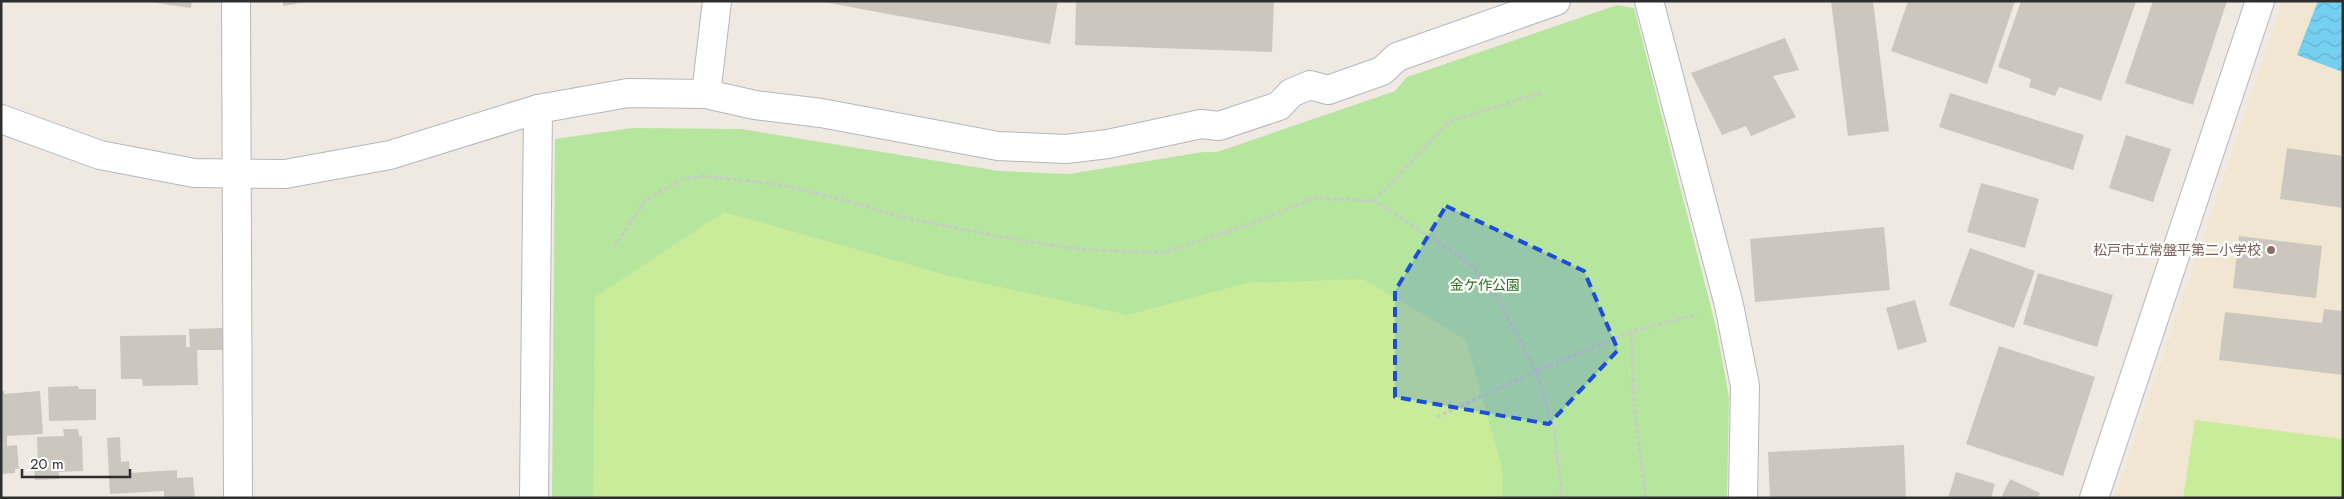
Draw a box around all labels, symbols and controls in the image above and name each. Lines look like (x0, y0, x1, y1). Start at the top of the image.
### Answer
place label: 松戸市立常盤平第二小学校 (2093, 240, 2261, 260)
marker: 松戸市立常盤平第二小学校 (2265, 244, 2277, 256)
park label: 金ケ作公園 (1450, 275, 1520, 295)
scale bar (22, 446, 130, 478)
text: 20 m (30, 453, 64, 475)

